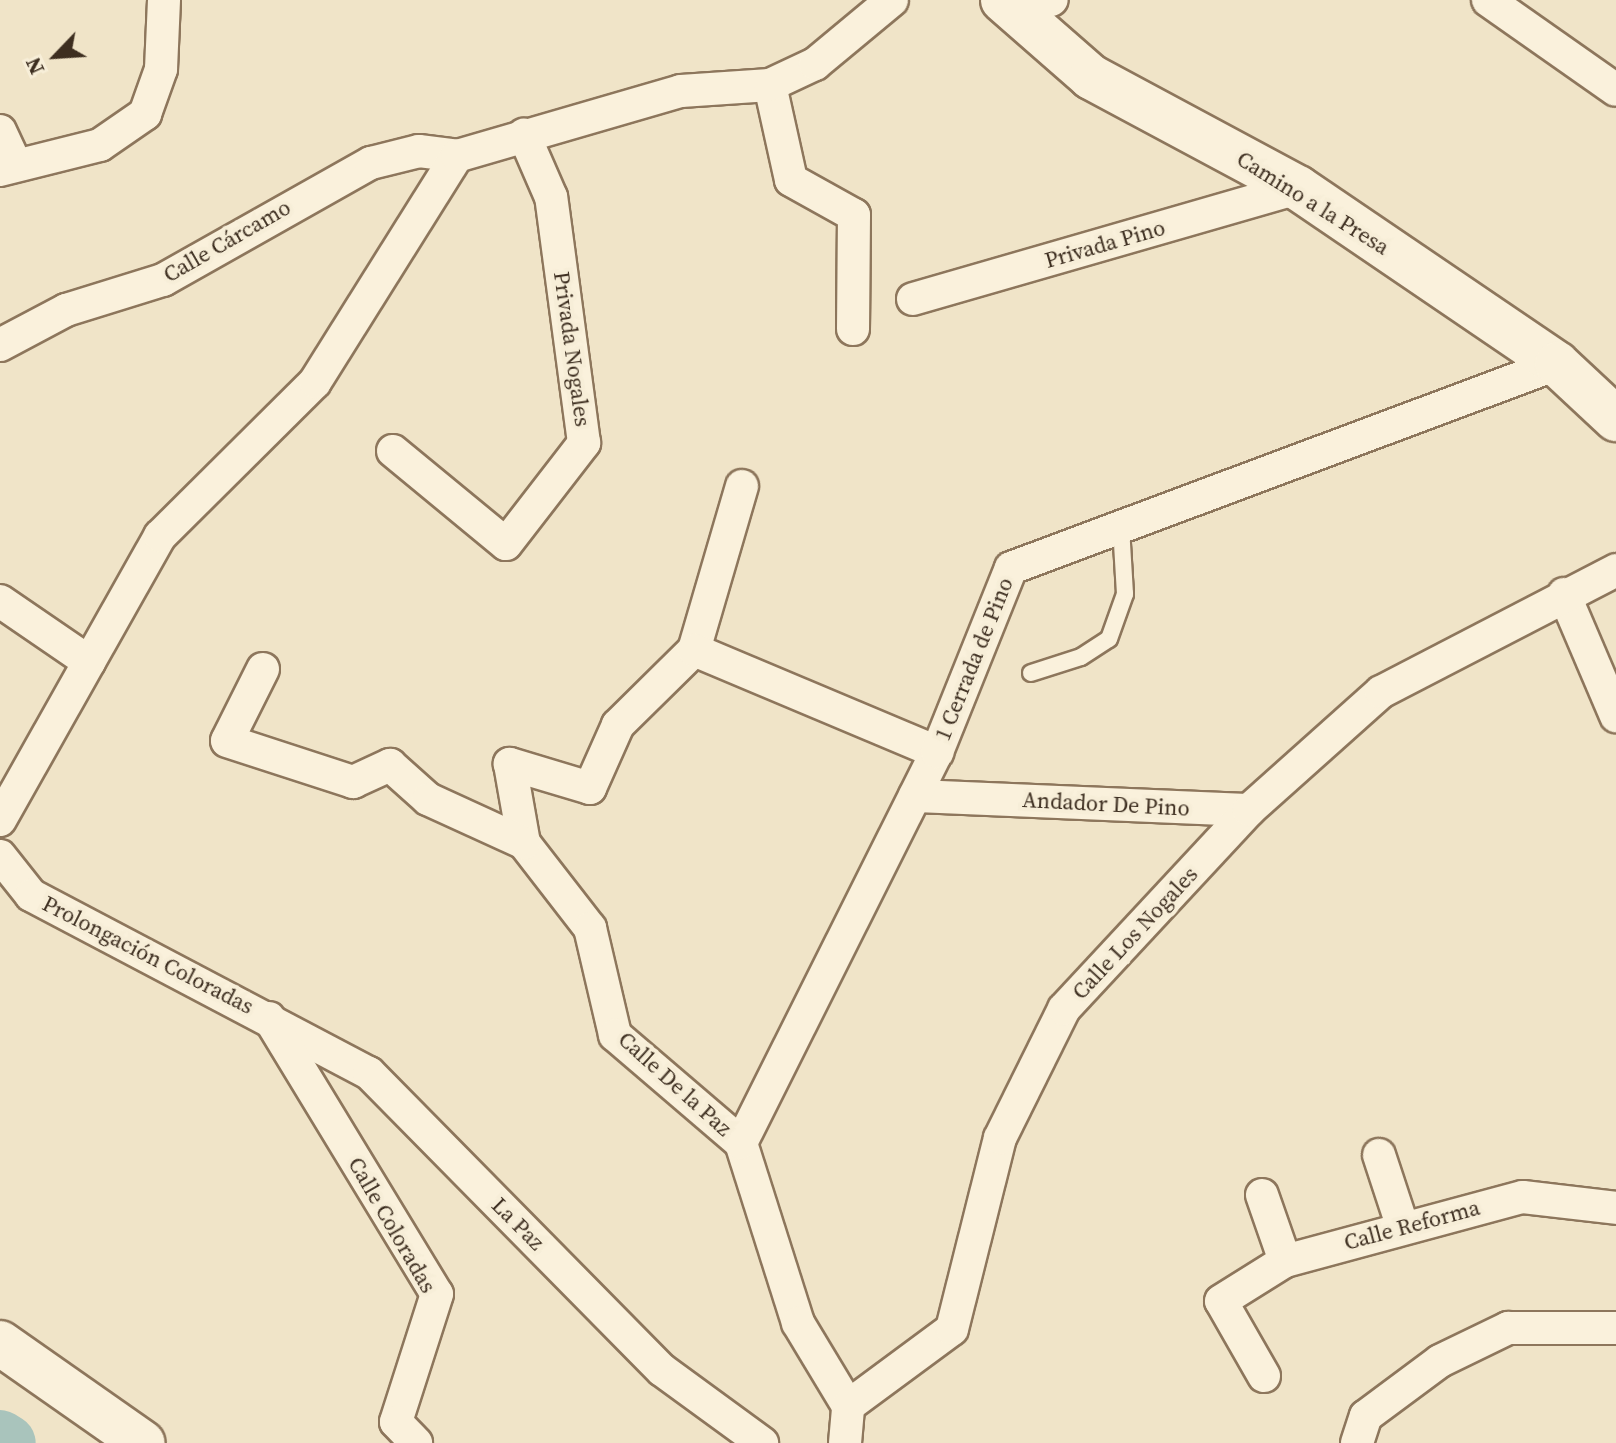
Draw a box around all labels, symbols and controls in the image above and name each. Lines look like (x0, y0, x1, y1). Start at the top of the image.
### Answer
north arrow (16, 16, 96, 96)
text: N (17, 53, 51, 80)
street label: Camino a la Presa (1232, 146, 1394, 260)
street label: Calle Cárcamo (159, 194, 295, 288)
street label: Privada Pino (1042, 214, 1168, 274)
street label: Privada Nogales (548, 270, 596, 428)
street label: 1 Cerrada de Pino (929, 574, 1019, 744)
street label: Andador De Pino (1022, 786, 1190, 822)
street label: Calle Los Nogales (1067, 861, 1203, 1005)
street label: Prolongación Coloradas (38, 890, 258, 1020)
street label: Calle De la Paz (613, 1026, 737, 1142)
street label: Calle Coloradas (343, 1153, 441, 1297)
street label: La Paz (486, 1192, 550, 1256)
street label: Calle Reforma (1341, 1194, 1483, 1256)

